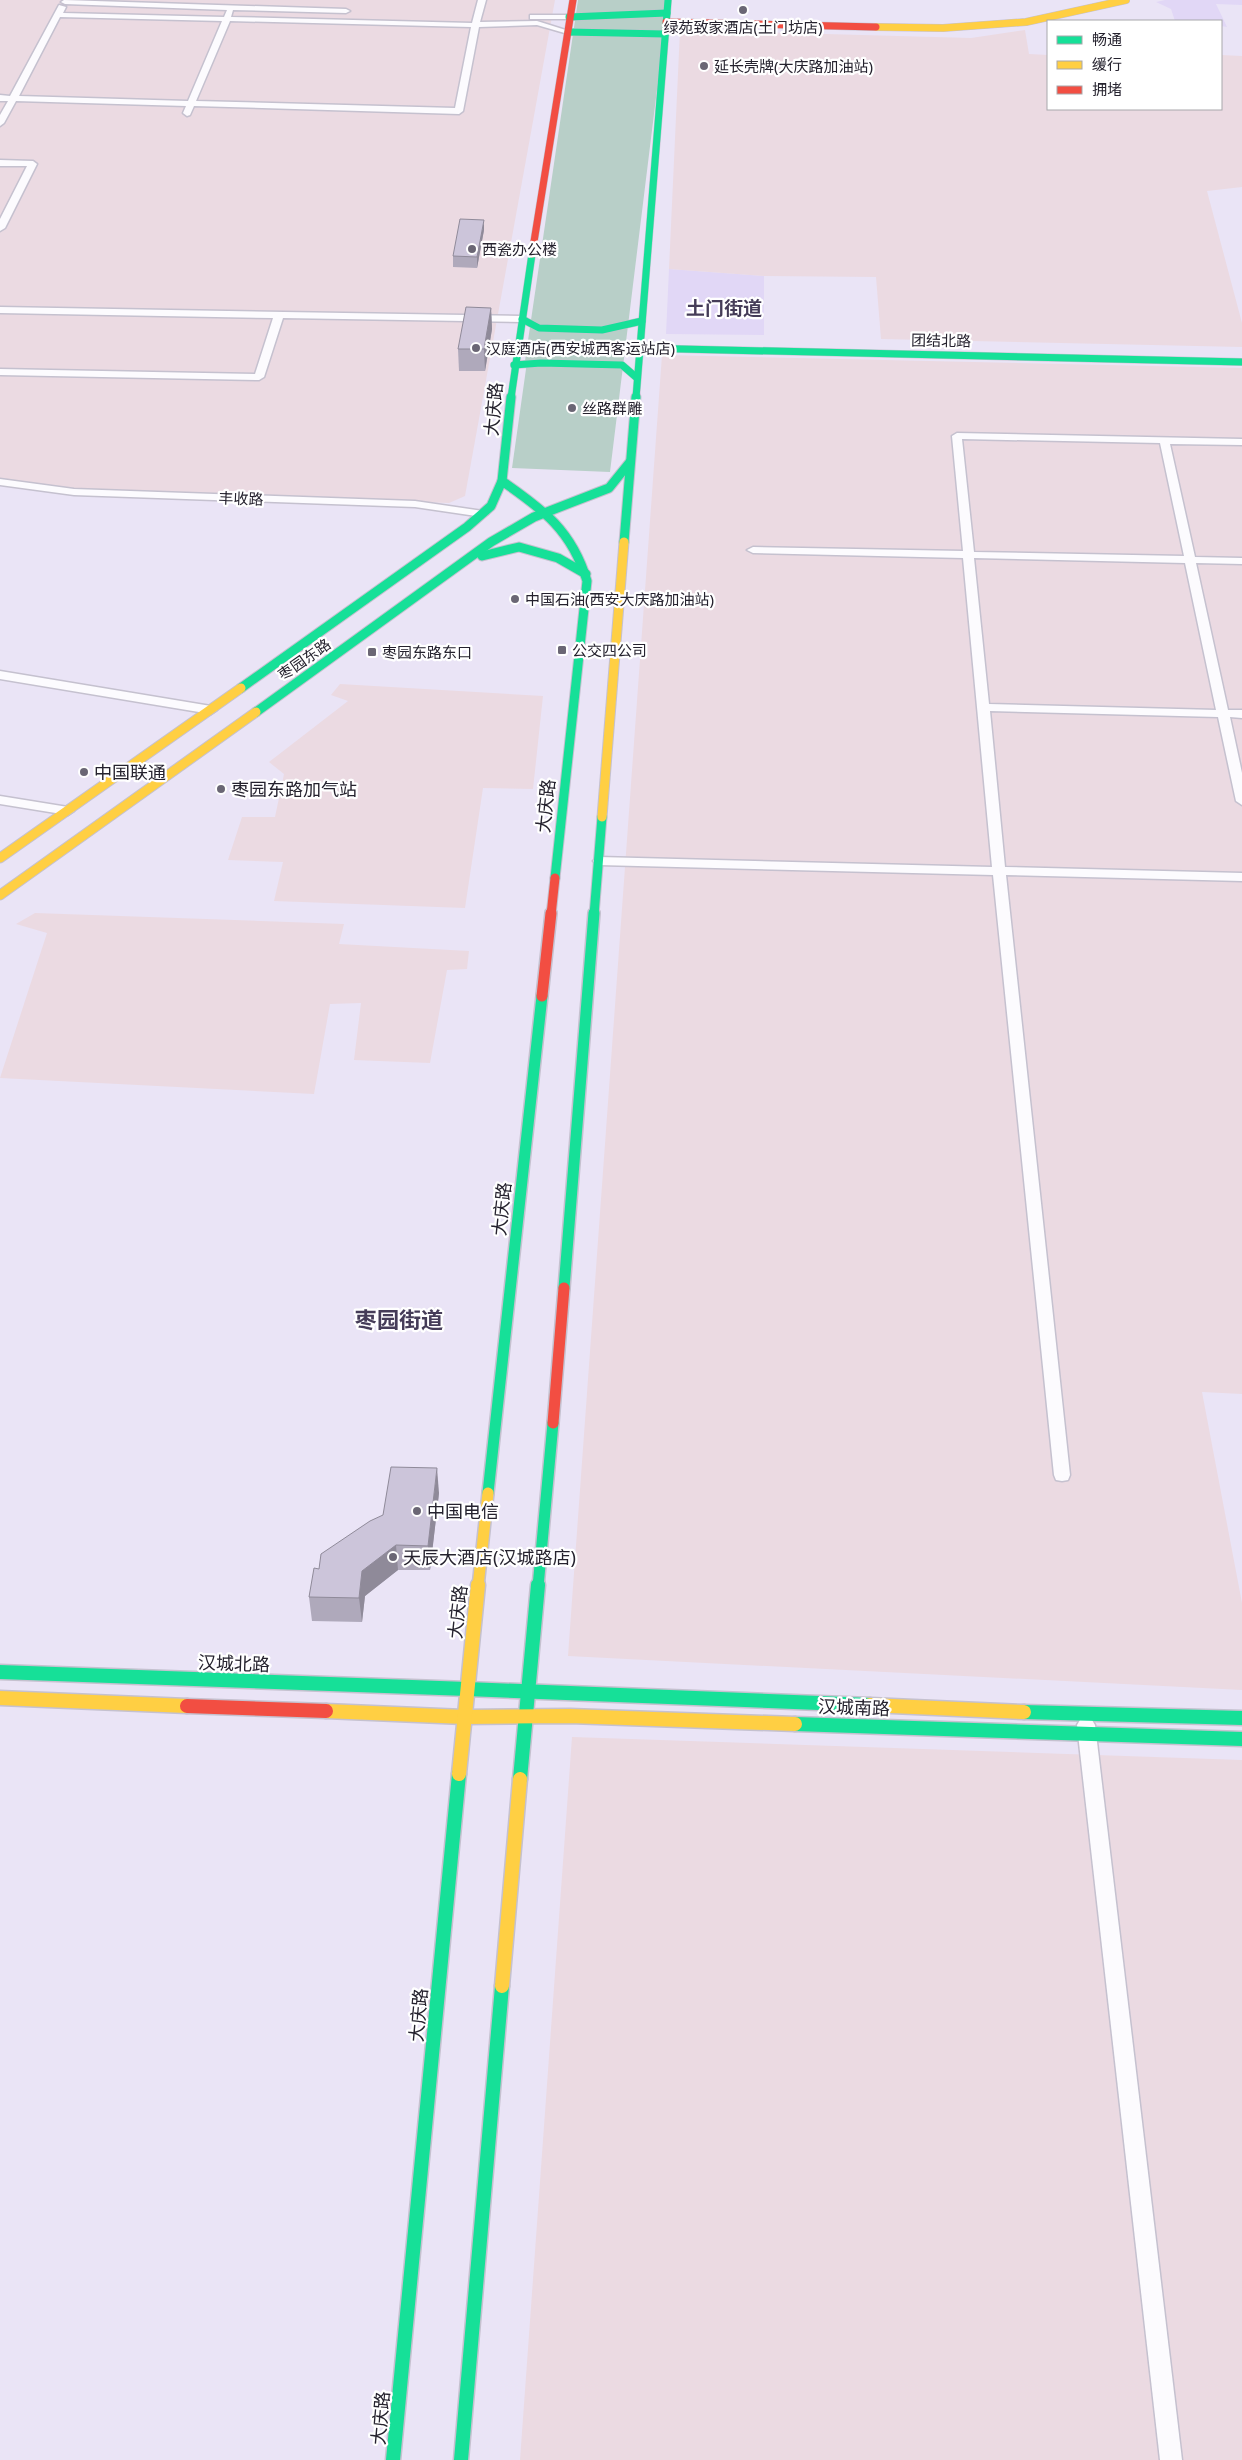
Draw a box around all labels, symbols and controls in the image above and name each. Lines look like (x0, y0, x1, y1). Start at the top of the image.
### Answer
marker: 绿苑致家酒店(土门坊店) (737, 4, 749, 16)
place label: 绿苑致家酒店(土门坊店) (663, 17, 823, 37)
legend (1047, 20, 1222, 110)
text: 畅通 (1092, 29, 1122, 49)
text: 缓行 (1092, 54, 1122, 74)
place label: 延长壳牌(大庆路加油站) (714, 56, 873, 76)
marker: 延长壳牌(大庆路加油站) (698, 60, 710, 72)
text: 拥堵 (1092, 79, 1122, 99)
place label: 西瓷办公楼 (482, 239, 557, 259)
marker: 西瓷办公楼 (466, 243, 478, 255)
district label: 土门街道 (686, 295, 762, 321)
street label: 团结北路 (911, 329, 971, 351)
place label: 汉庭酒店(西安城西客运站店) (486, 338, 675, 358)
marker: 汉庭酒店(西安城西客运站店) (470, 342, 482, 354)
street label: 大庆路 (479, 381, 507, 437)
place label: 丝路群雕 (582, 398, 642, 418)
marker: 丝路群雕 (566, 402, 578, 414)
street label: 丰收路 (218, 487, 264, 509)
place label: 中国石油(西安大庆路加油站) (525, 589, 714, 609)
marker: 中国石油(西安大庆路加油站) (509, 593, 521, 605)
street label: 枣园东路 (274, 634, 334, 684)
place label: 公交四公司 (572, 640, 647, 660)
place label: 枣园东路东口 (382, 642, 472, 662)
marker: 公交四公司 (556, 644, 568, 656)
marker: 枣园东路东口 (366, 646, 378, 658)
place label: 中国联通 (94, 760, 166, 784)
marker: 中国联通 (78, 766, 90, 778)
place label: 枣园东路加气站 (231, 777, 357, 801)
street label: 大庆路 (530, 778, 560, 834)
marker: 枣园东路加气站 (215, 783, 227, 795)
street label: 大庆路 (486, 1181, 516, 1237)
district label: 枣园街道 (355, 1304, 443, 1334)
place label: 中国电信 (427, 1499, 499, 1523)
marker: 中国电信 (411, 1505, 423, 1517)
place label: 天辰大酒店(汉城路店) (403, 1545, 576, 1569)
marker: 天辰大酒店(汉城路店) (387, 1551, 399, 1563)
street label: 大庆路 (442, 1584, 472, 1640)
street label: 汉城北路 (198, 1650, 270, 1676)
street label: 汉城南路 (818, 1694, 890, 1720)
street label: 大庆路 (404, 1987, 432, 2043)
street label: 大庆路 (366, 2390, 394, 2446)

